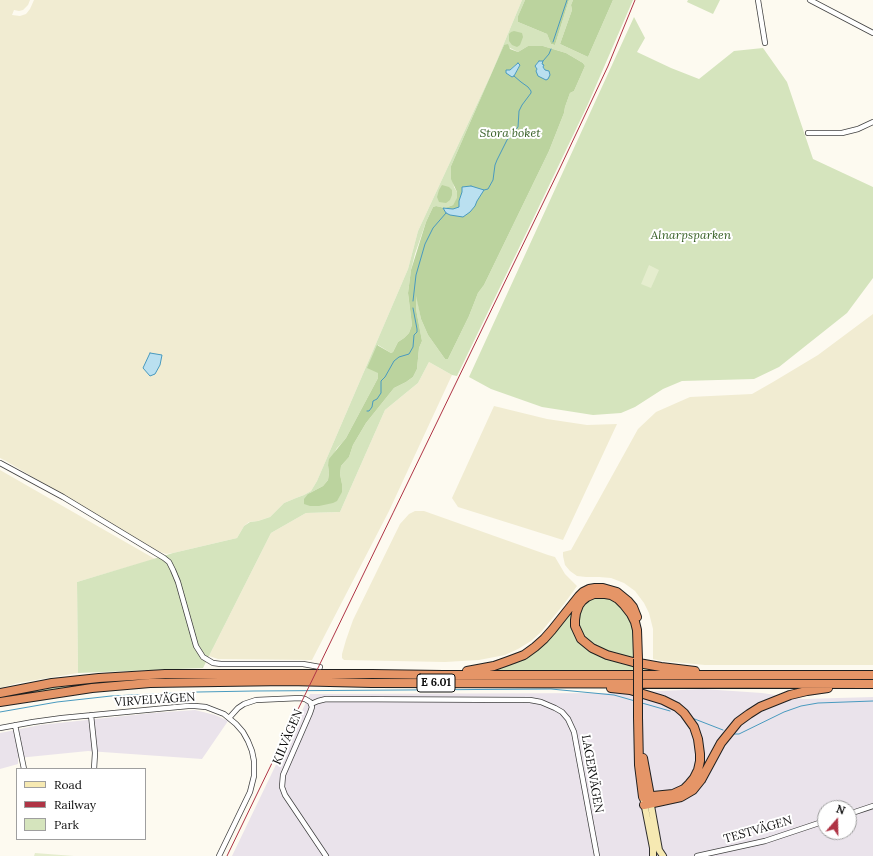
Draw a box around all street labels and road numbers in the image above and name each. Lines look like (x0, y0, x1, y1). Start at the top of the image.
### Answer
road number: E 6.01 (417, 674, 455, 692)
street label: VIRVELVÄGEN (114, 690, 196, 710)
street label: KILVÄGEN (270, 707, 306, 767)
street label: LAGERVÄGEN (578, 734, 606, 814)
street label: TESTVÄGEN (722, 813, 794, 847)

